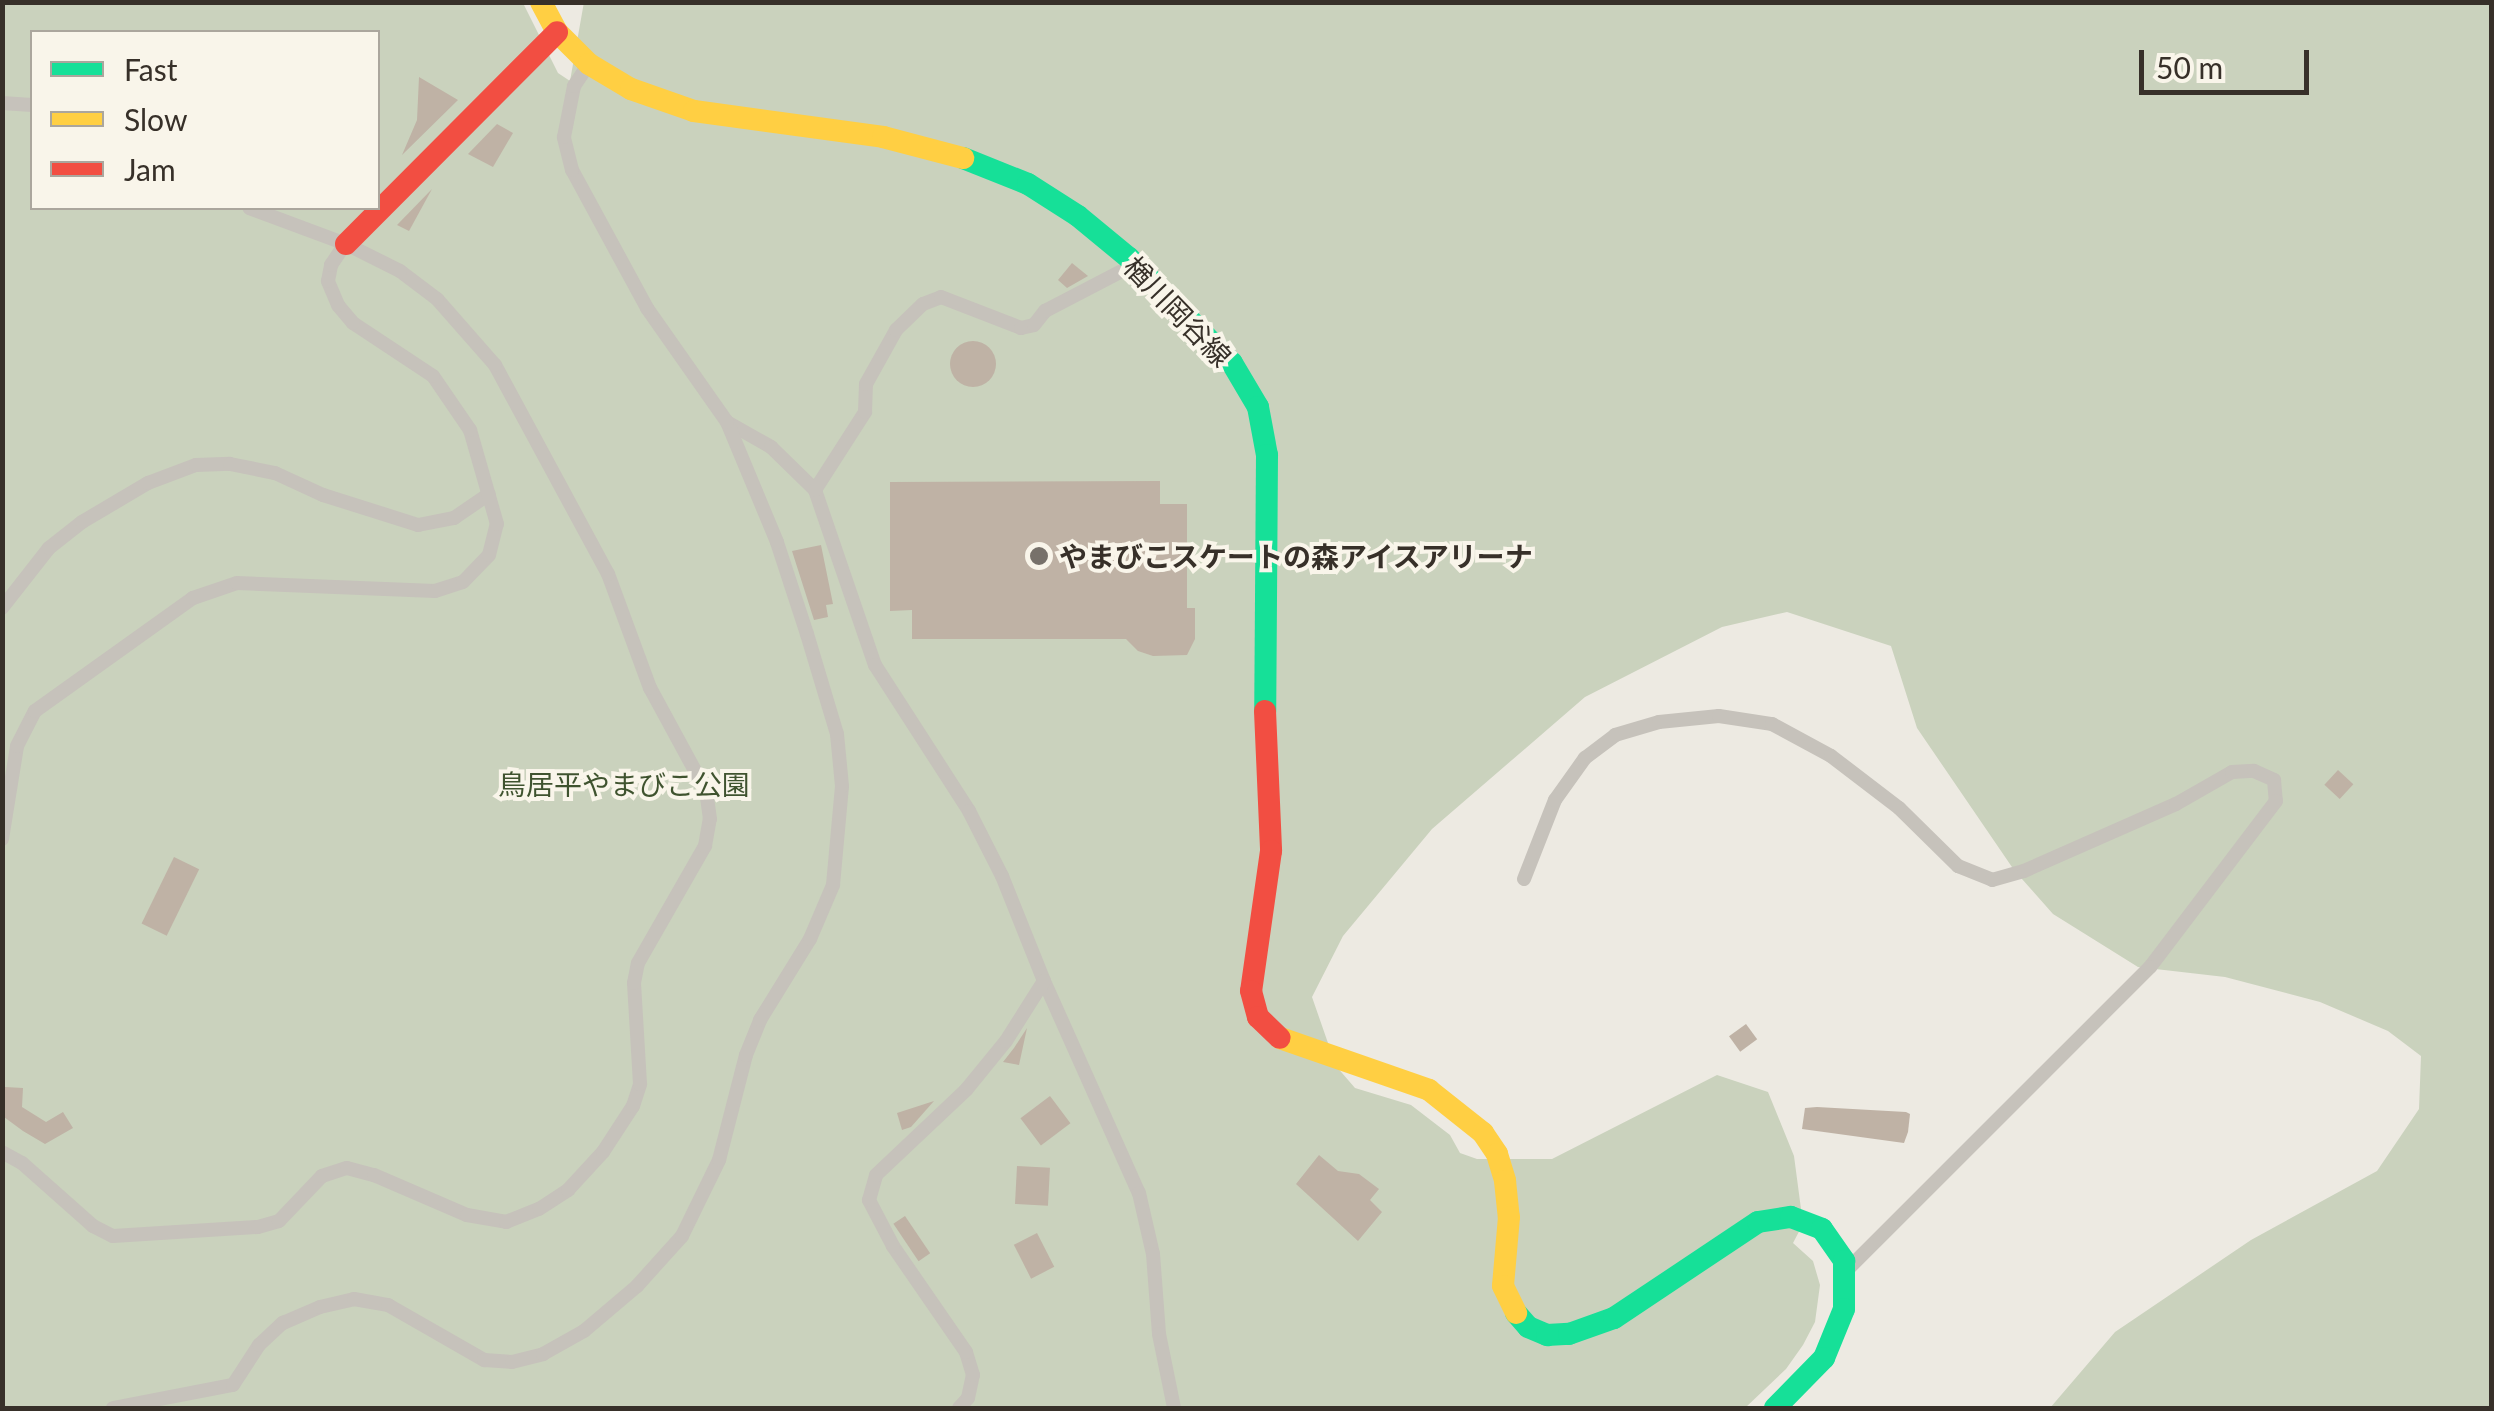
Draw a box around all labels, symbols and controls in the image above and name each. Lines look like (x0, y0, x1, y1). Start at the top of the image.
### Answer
legend (30, 30, 380, 210)
scale bar (2144, 30, 2314, 92)
text: 50 m (2156, 49, 2223, 85)
text: Fast (124, 51, 178, 87)
text: Slow (124, 101, 187, 137)
text: Jam (124, 151, 176, 187)
street label: 楢川岡谷線 (1117, 249, 1239, 373)
place label: やまびこスケートの森アイスアリーナ (1059, 539, 1535, 573)
marker: やまびこスケートの森アイスアリーナ (1028, 545, 1050, 567)
park label: 鳥居平やまびこ公園 (498, 767, 750, 801)

